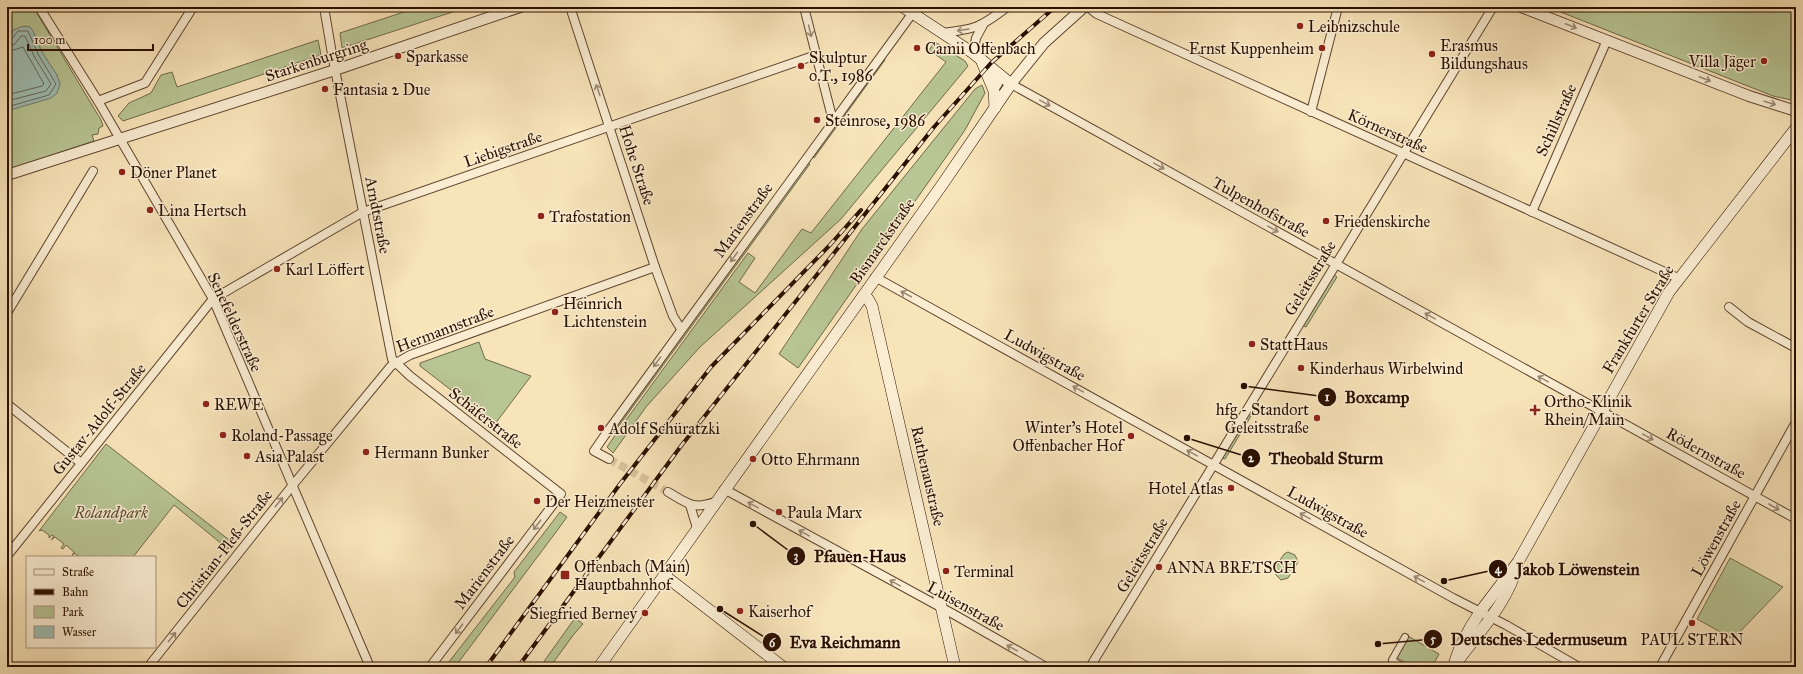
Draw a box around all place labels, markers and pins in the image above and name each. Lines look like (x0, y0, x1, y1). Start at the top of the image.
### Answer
place label: Leibnizschule (1308, 17, 1400, 36)
marker: Leibnizschule (1295, 21, 1305, 31)
place label: Erasmus Bildungshaus (1440, 36, 1528, 74)
place label: Camii Offenbach (925, 39, 1036, 58)
place label: Ernst Kuppenheim (1189, 39, 1315, 58)
marker: Camii Offenbach (912, 43, 922, 53)
marker: Ernst Kuppenheim (1317, 43, 1327, 53)
place label: Sparkasse (406, 47, 469, 66)
place label: Skulptur o.T., 1986 (809, 48, 874, 85)
marker: Erasmus Bildungshaus (1427, 49, 1437, 59)
marker: Sparkasse (393, 51, 403, 61)
place label: Villa Jäger (1688, 52, 1756, 72)
marker: Villa Jäger (1759, 56, 1769, 66)
marker: Skulptur o.T., 1986 (796, 61, 806, 71)
place label: Fantasia 2 Due (333, 80, 431, 99)
marker: Fantasia 2 Due (320, 84, 330, 94)
place label: Steinrose, 1986 (825, 111, 926, 130)
marker: Steinrose, 1986 (812, 115, 822, 125)
place label: Döner Planet (130, 163, 217, 182)
marker: Döner Planet (117, 167, 127, 177)
place label: Lina Hertsch (158, 201, 247, 220)
marker: Lina Hertsch (145, 205, 155, 215)
place label: Trafostation (549, 207, 631, 226)
marker: Trafostation (536, 211, 546, 221)
place label: Friedenskirche (1334, 212, 1431, 231)
marker: Friedenskirche (1321, 216, 1331, 226)
place label: Karl Löffert (285, 260, 365, 279)
marker: Karl Löffert (272, 264, 282, 274)
place label: Heinrich Lichtenstein (563, 294, 647, 331)
marker: Heinrich Lichtenstein (550, 307, 560, 317)
place label: StattHaus (1260, 335, 1328, 354)
marker: StattHaus (1247, 339, 1257, 349)
place label: Kinderhaus Wirbelwind (1309, 359, 1463, 378)
marker: Kinderhaus Wirbelwind (1296, 363, 1306, 373)
callout: Boxcamp (1317, 383, 1417, 412)
place label: Ortho-Klinik Rhein/Main (1544, 392, 1633, 429)
place label: REWE (214, 395, 263, 414)
marker: REWE (201, 399, 211, 409)
place label: hfg - Standort Geleitsstraße (1216, 400, 1309, 437)
marker: Ortho-Klinik Rhein/Main (1529, 404, 1541, 416)
marker: hfg - Standort Geleitsstraße (1312, 413, 1322, 423)
place label: Winter's Hotel Offenbacher Hof (1013, 418, 1126, 455)
place label: Adolf Schüratzki (608, 419, 721, 438)
marker: Adolf Schüratzki (596, 423, 606, 433)
place label: Roland-Passage (231, 426, 333, 446)
marker: Roland-Passage (218, 430, 228, 440)
marker: Winter's Hotel Offenbacher Hof (1126, 431, 1136, 441)
place label: Hermann Bunker (374, 443, 489, 462)
callout: Theobald Sturm (1241, 444, 1392, 473)
place label: Asia Palast (254, 447, 325, 466)
marker: Hermann Bunker (361, 447, 371, 457)
place label: Otto Ehrmann (761, 450, 860, 469)
marker: Asia Palast (242, 451, 252, 461)
marker: Otto Ehrmann (748, 454, 758, 464)
place label: Hotel Atlas (1148, 479, 1223, 498)
marker: Hotel Atlas (1226, 483, 1236, 493)
place label: Der Heizmeister (545, 492, 654, 511)
marker: Der Heizmeister (532, 496, 542, 506)
place label: Paula Marx (787, 503, 862, 522)
marker: Paula Marx (774, 507, 784, 517)
callout: Pfauen-Haus (786, 541, 914, 570)
callout: Jakob Löwenstein (1488, 555, 1647, 584)
place label: Offenbach (Main) Hauptbahnhof (574, 557, 690, 594)
place label: ANNA BRETSCH (1166, 558, 1297, 577)
place label: Terminal (954, 562, 1015, 581)
marker: ANNA BRETSCH (1154, 562, 1164, 572)
marker: Terminal (941, 566, 951, 576)
marker: Offenbach (Main) Hauptbahnhof (559, 569, 571, 581)
place label: Kaiserhof (748, 602, 814, 621)
place label: Siegfried Berney (530, 604, 637, 624)
marker: Kaiserhof (735, 606, 745, 616)
marker: Siegfried Berney (640, 608, 650, 618)
marker: PAUL STERN (1687, 618, 1697, 628)
callout: Deutsches Ledermuseum (1423, 624, 1636, 653)
callout: Eva Reichmann (762, 628, 909, 657)
place label: PAUL STERN (1640, 630, 1744, 649)

